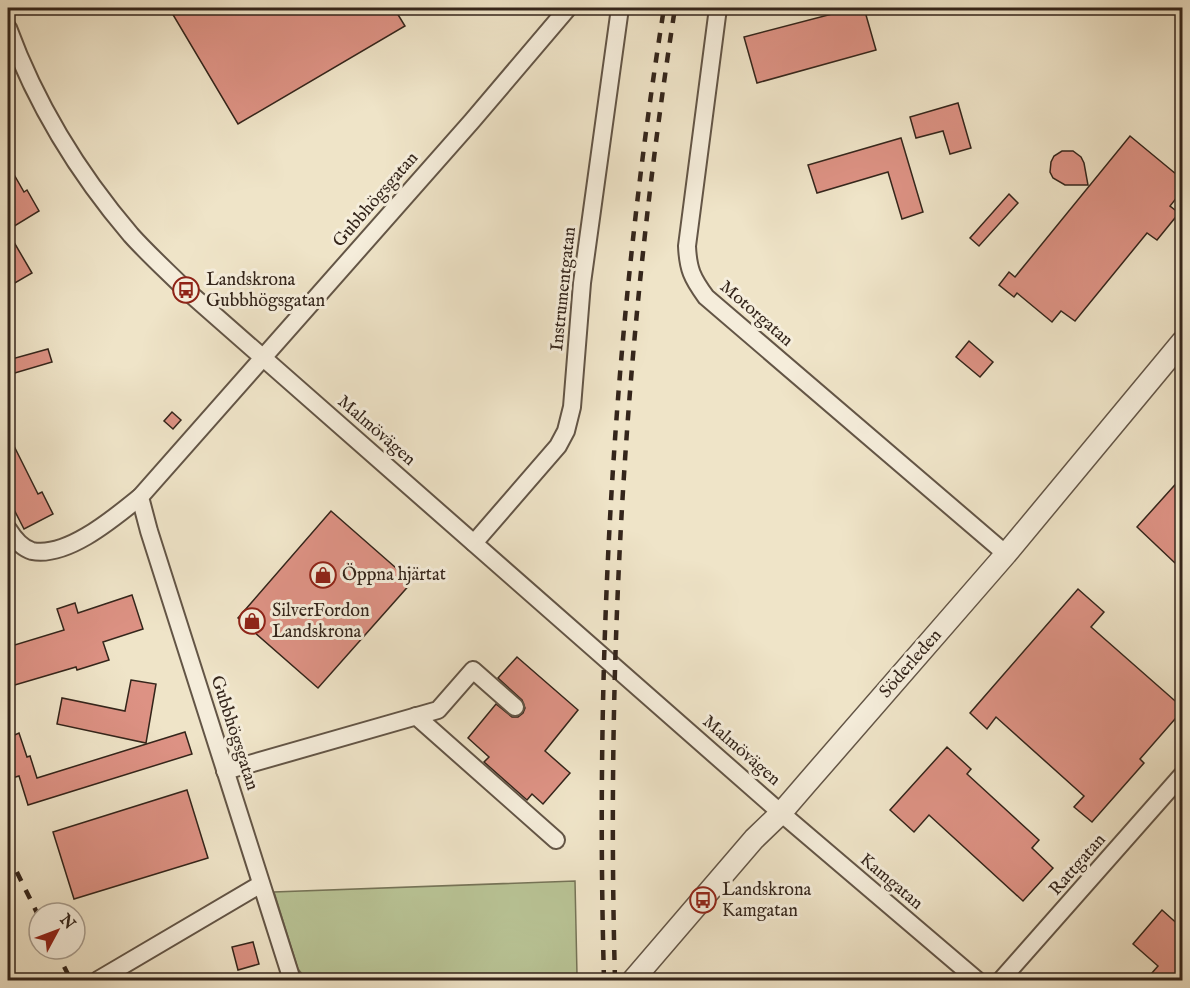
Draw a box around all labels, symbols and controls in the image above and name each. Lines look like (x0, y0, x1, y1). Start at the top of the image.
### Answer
street label: Gubbhögsgatan (328, 147, 424, 253)
street label: Instrumentgatan (546, 225, 582, 352)
place label: Landskrona Gubbhögsgatan (206, 269, 326, 313)
bus stop icon: Landskrona Gubbhögsgatan (171, 275, 201, 305)
street label: Motorgatan (715, 276, 798, 352)
street label: Malmövägen (332, 391, 420, 472)
shop icon: Öppna hjärtat (308, 560, 338, 590)
place label: Öppna hjärtat (342, 563, 446, 587)
place label: SilverFordon Landskrona (272, 600, 370, 644)
shop icon: SilverFordon Landskrona (237, 606, 267, 636)
street label: Söderleden (875, 624, 947, 703)
street label: Gubbhögsgatan (205, 673, 263, 794)
street label: Malmövägen (697, 711, 785, 792)
street label: Rattgatan (1045, 829, 1111, 901)
street label: Kamgatan (855, 849, 928, 915)
place label: Landskrona Kamgatan (722, 879, 812, 923)
bus stop icon: Landskrona Kamgatan (688, 885, 718, 915)
north arrow (27, 901, 87, 961)
text: N (54, 910, 79, 934)

